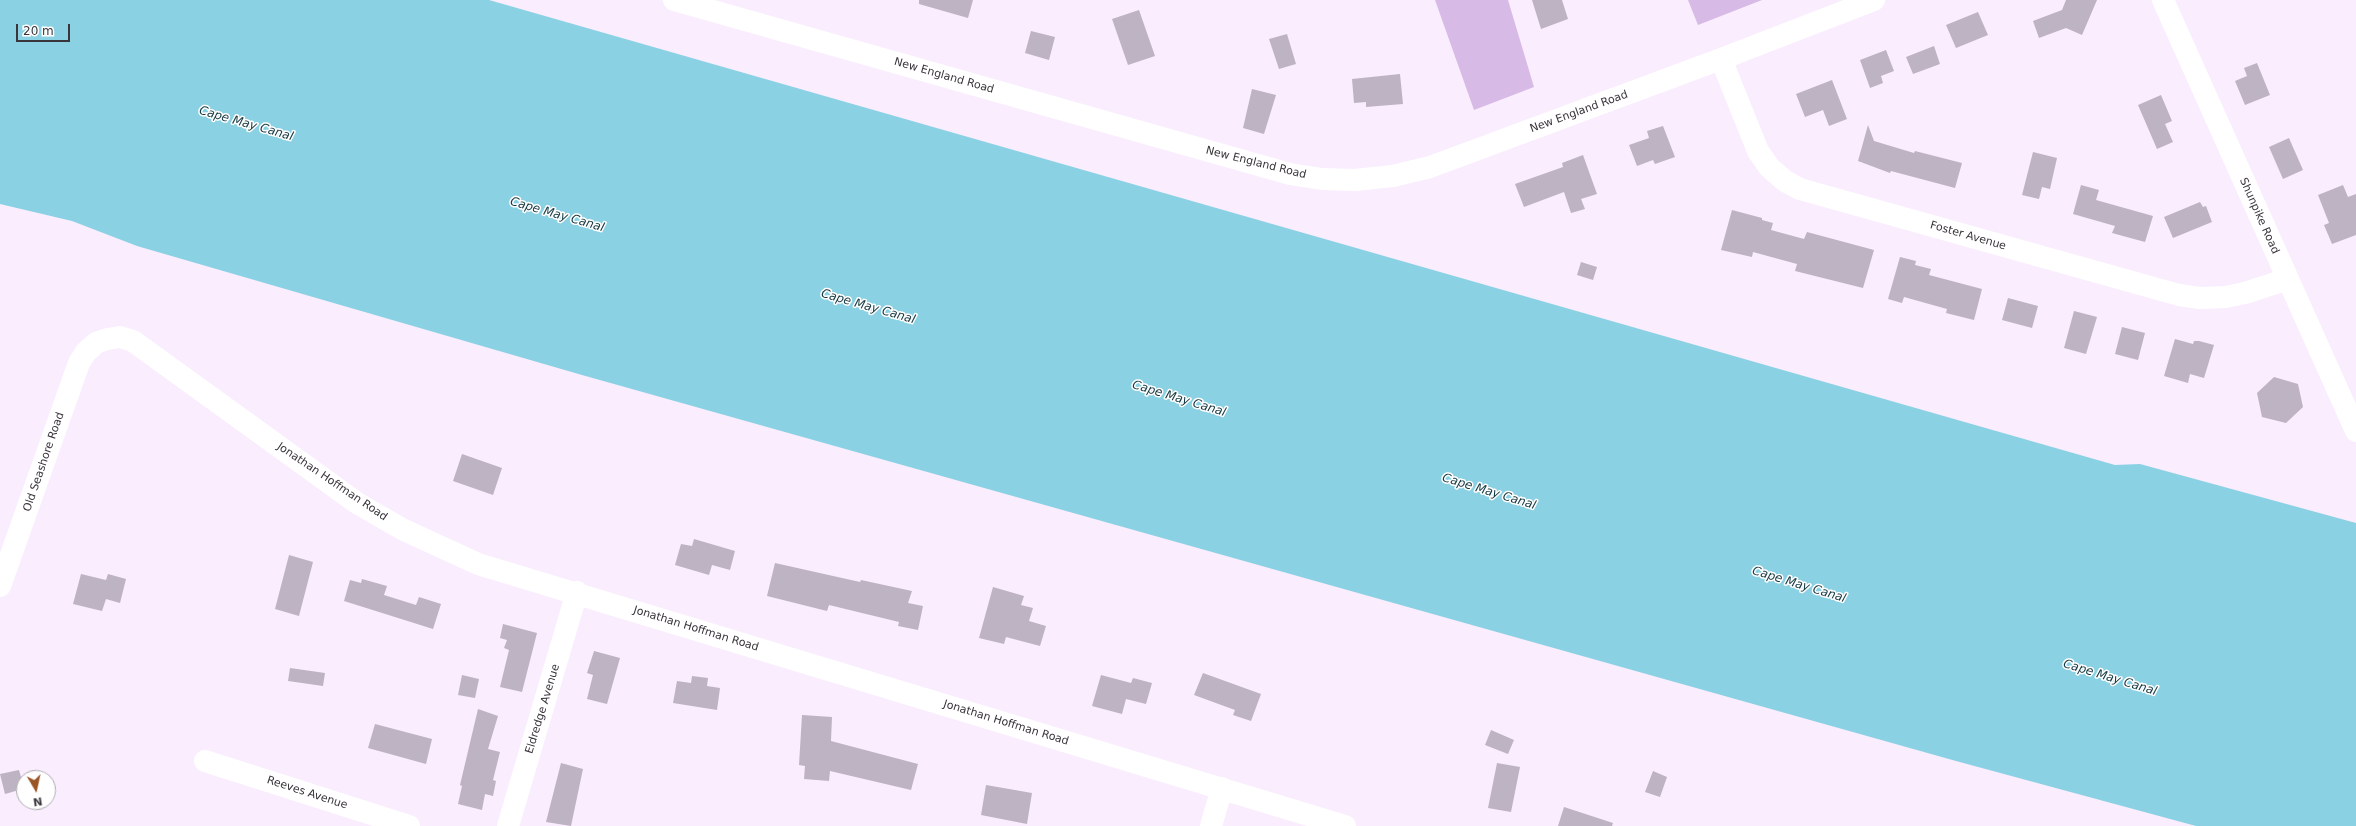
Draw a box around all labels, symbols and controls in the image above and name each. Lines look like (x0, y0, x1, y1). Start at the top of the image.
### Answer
scale bar (18, 16, 72, 42)
text: 20 m (23, 24, 54, 38)
street label: New England Road (893, 55, 995, 97)
street label: New England Road (1528, 88, 1630, 136)
water label: Cape May Canal (197, 104, 295, 144)
street label: New England Road (1204, 144, 1308, 182)
street label: Shunpike Road (2236, 176, 2282, 256)
water label: Cape May Canal (508, 195, 606, 235)
street label: Foster Avenue (1929, 219, 2007, 253)
water label: Cape May Canal (819, 287, 917, 327)
water label: Cape May Canal (1130, 378, 1228, 420)
street label: Old Seashore Road (21, 411, 67, 513)
street label: Jonathan Hoffman Road (274, 440, 390, 524)
water label: Cape May Canal (1440, 471, 1538, 513)
water label: Cape May Canal (1750, 564, 1848, 606)
street label: Jonathan Hoffman Road (632, 604, 760, 654)
water label: Cape May Canal (2061, 657, 2159, 699)
street label: Eldredge Avenue (523, 663, 563, 755)
street label: Jonathan Hoffman Road (942, 698, 1070, 748)
north arrow (16, 770, 56, 810)
street label: Reeves Avenue (265, 774, 349, 812)
text: N (32, 794, 43, 808)

